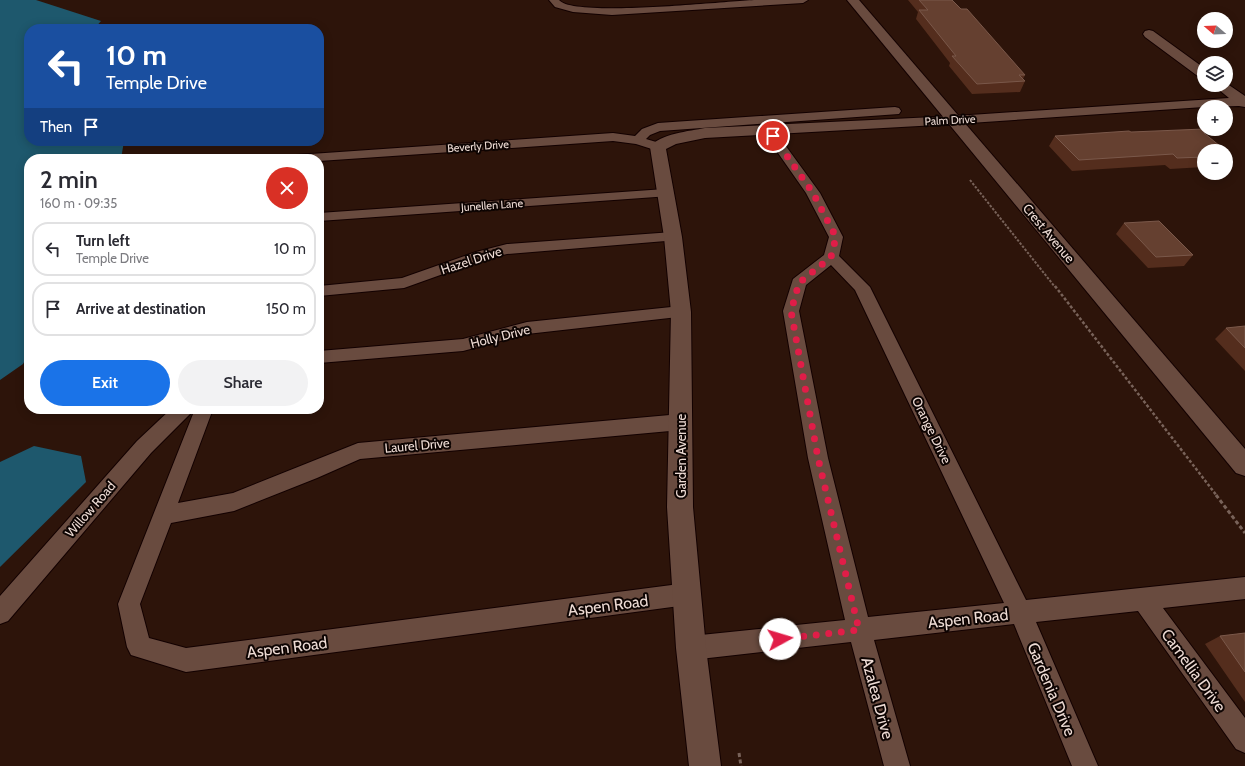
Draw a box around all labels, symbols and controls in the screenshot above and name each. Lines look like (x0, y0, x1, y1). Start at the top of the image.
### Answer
north arrow (1197, 12, 1233, 48)
map controls (1197, 12, 1233, 180)
text: 10 m (106, 38, 167, 72)
icon: left (40, 40, 92, 92)
button: layers (1197, 56, 1233, 92)
text: Temple Drive (106, 72, 207, 94)
button: + (1197, 100, 1233, 136)
street label: Palm Drive (924, 112, 976, 128)
icon: arrive (80, 116, 102, 138)
text: Then (40, 118, 72, 136)
pin (756, 119, 790, 153)
icon: arrive (762, 125, 784, 147)
street label: Beverly Drive (447, 137, 510, 155)
button: − (1197, 144, 1233, 180)
text: 2 min (40, 165, 98, 194)
button: close (266, 167, 308, 209)
text: 160 m · 09:35 (40, 195, 117, 211)
street label: Junellen Lane (459, 196, 524, 214)
street label: Crest Avenue (1020, 200, 1079, 266)
text: Turn left (76, 232, 130, 250)
icon: left (42, 238, 64, 260)
text: 10 m (274, 240, 306, 258)
street label: Hazel Drive (439, 243, 504, 277)
text: Temple Drive (76, 250, 149, 266)
icon: arrive (42, 298, 64, 320)
text: Arrive at destination (76, 300, 206, 318)
text: 150 m (266, 300, 306, 318)
street label: Holly Drive (469, 321, 532, 351)
button: Exit (40, 360, 170, 406)
button: Share (178, 360, 308, 406)
street label: Orange Drive (909, 394, 955, 466)
street label: Garden Avenue (673, 414, 689, 498)
street label: Laurel Drive (384, 434, 451, 456)
street label: Willow Road (61, 478, 119, 540)
street label: Aspen Road (567, 591, 649, 620)
street label: Aspen Road (927, 605, 1009, 632)
position arrow (759, 618, 801, 660)
street label: Camellia Drive (1157, 625, 1230, 715)
street label: Aspen Road (246, 633, 328, 662)
street label: Gardenia Drive (1023, 640, 1080, 739)
street label: Azalea Drive (857, 655, 898, 741)

